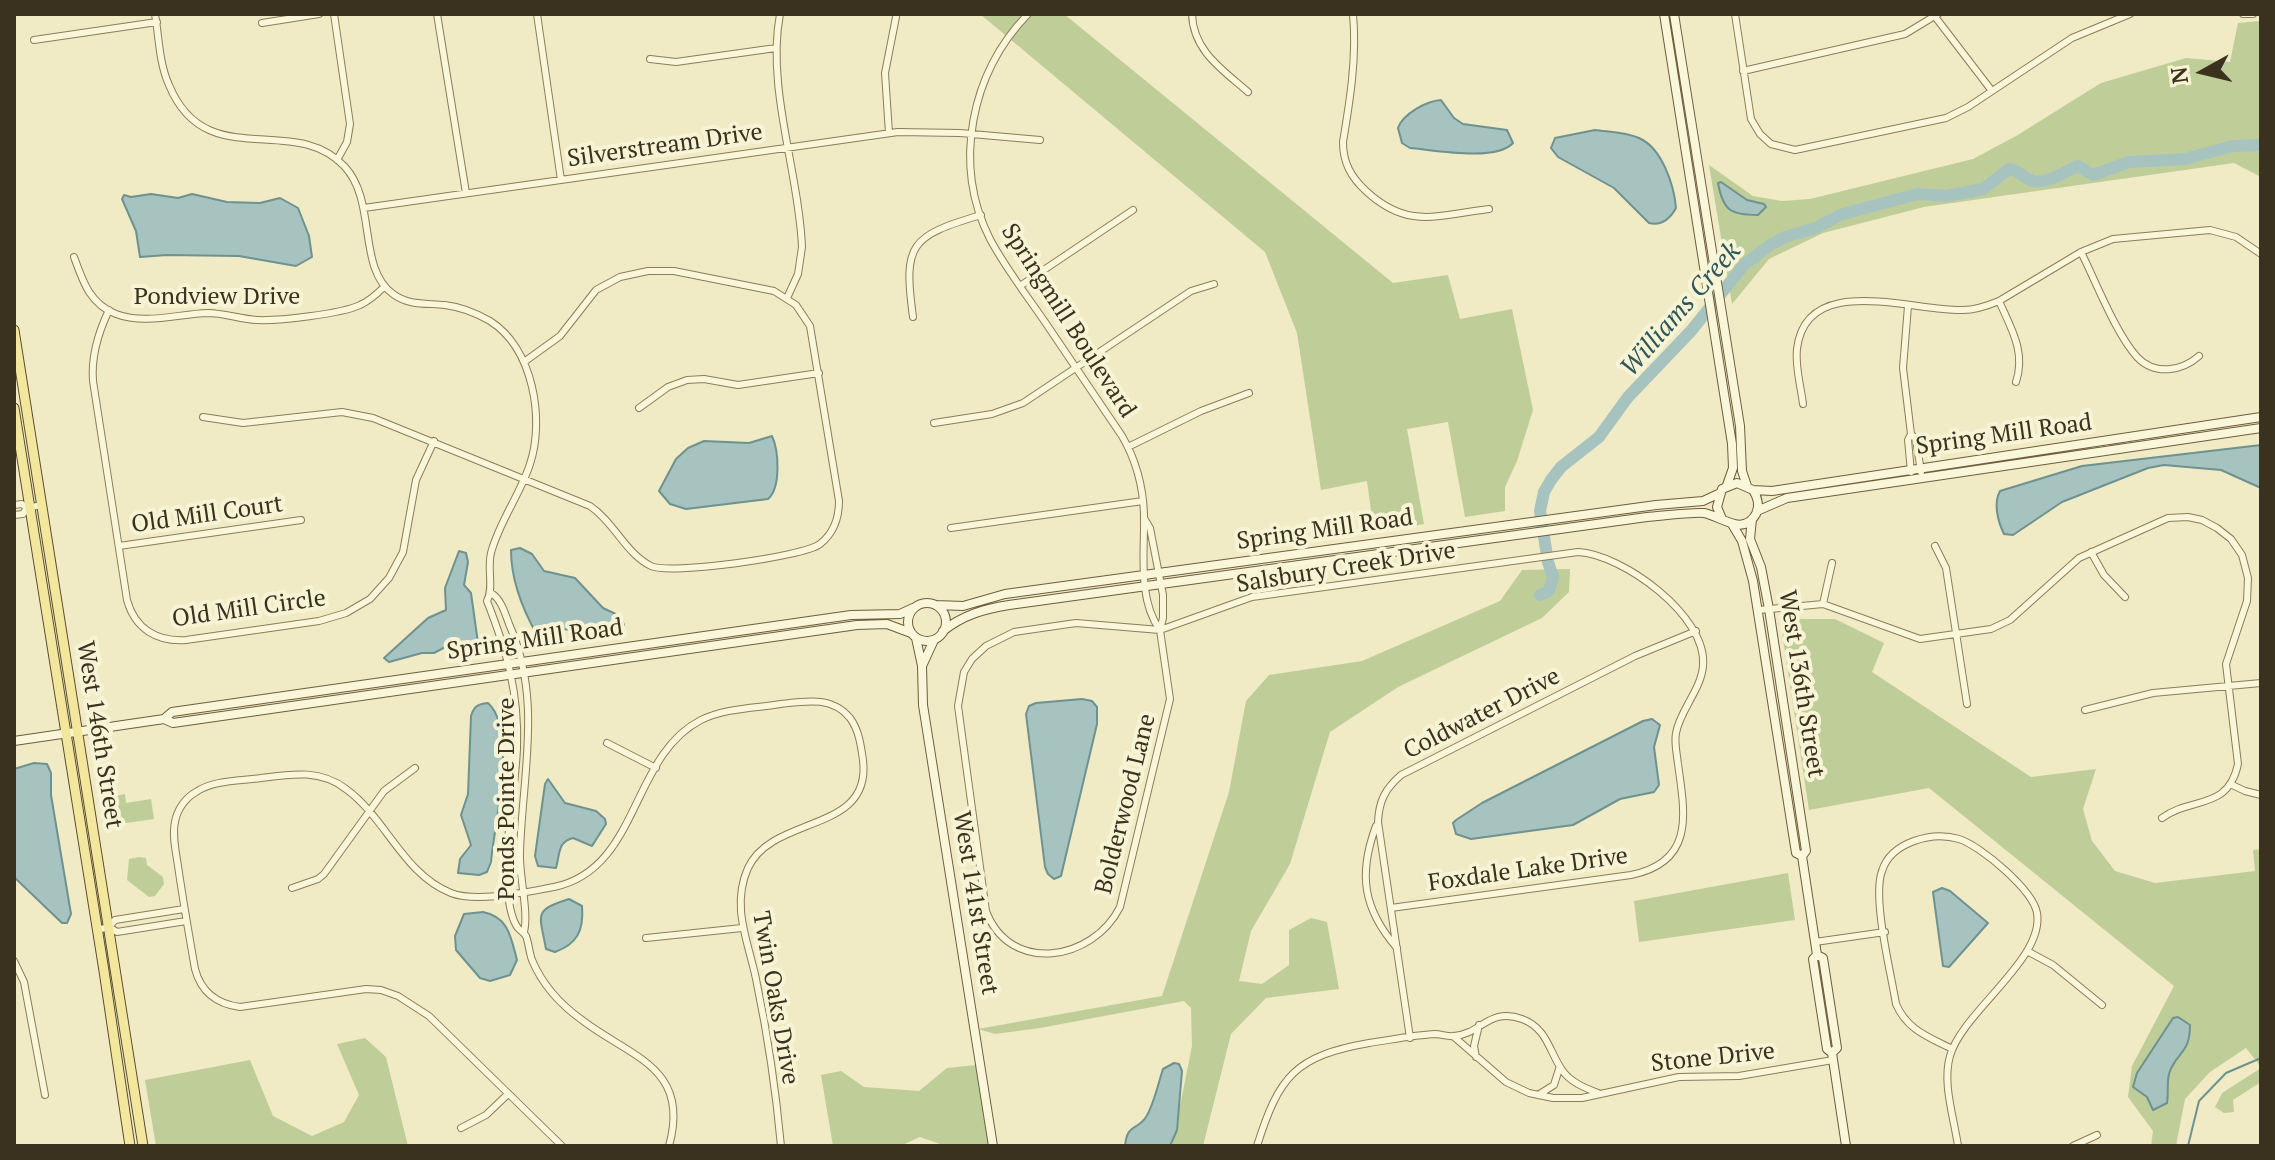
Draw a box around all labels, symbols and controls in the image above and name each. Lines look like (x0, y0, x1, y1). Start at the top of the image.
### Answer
north arrow (2163, 32, 2243, 112)
text: N (2163, 65, 2194, 86)
street label: Silverstream Drive (566, 118, 764, 174)
street label: Springmill Boulevard (995, 219, 1141, 423)
water label: Williams Creek (1614, 237, 1748, 383)
street label: Pondview Drive (134, 283, 300, 311)
street label: Spring Mill Road (1914, 408, 2094, 462)
street label: Old Mill Court (129, 490, 285, 540)
street label: Spring Mill Road (1235, 503, 1415, 557)
street label: Salsbury Creek Drive (1234, 536, 1458, 600)
street label: Old Mill Circle (170, 584, 328, 634)
street label: West 136th Street (1772, 588, 1830, 780)
street label: Spring Mill Road (445, 613, 625, 667)
street label: West 146th Street (70, 639, 128, 831)
street label: Coldwater Drive (1399, 662, 1565, 766)
street label: Ponds Pointe Drive (493, 697, 521, 901)
street label: Bolderwood Lane (1090, 711, 1162, 897)
street label: West 141st Street (946, 809, 1004, 997)
street label: Foxdale Lake Drive (1426, 842, 1630, 898)
street label: Twin Oaks Drive (746, 909, 804, 1087)
street label: Stone Drive (1650, 1037, 1776, 1079)

